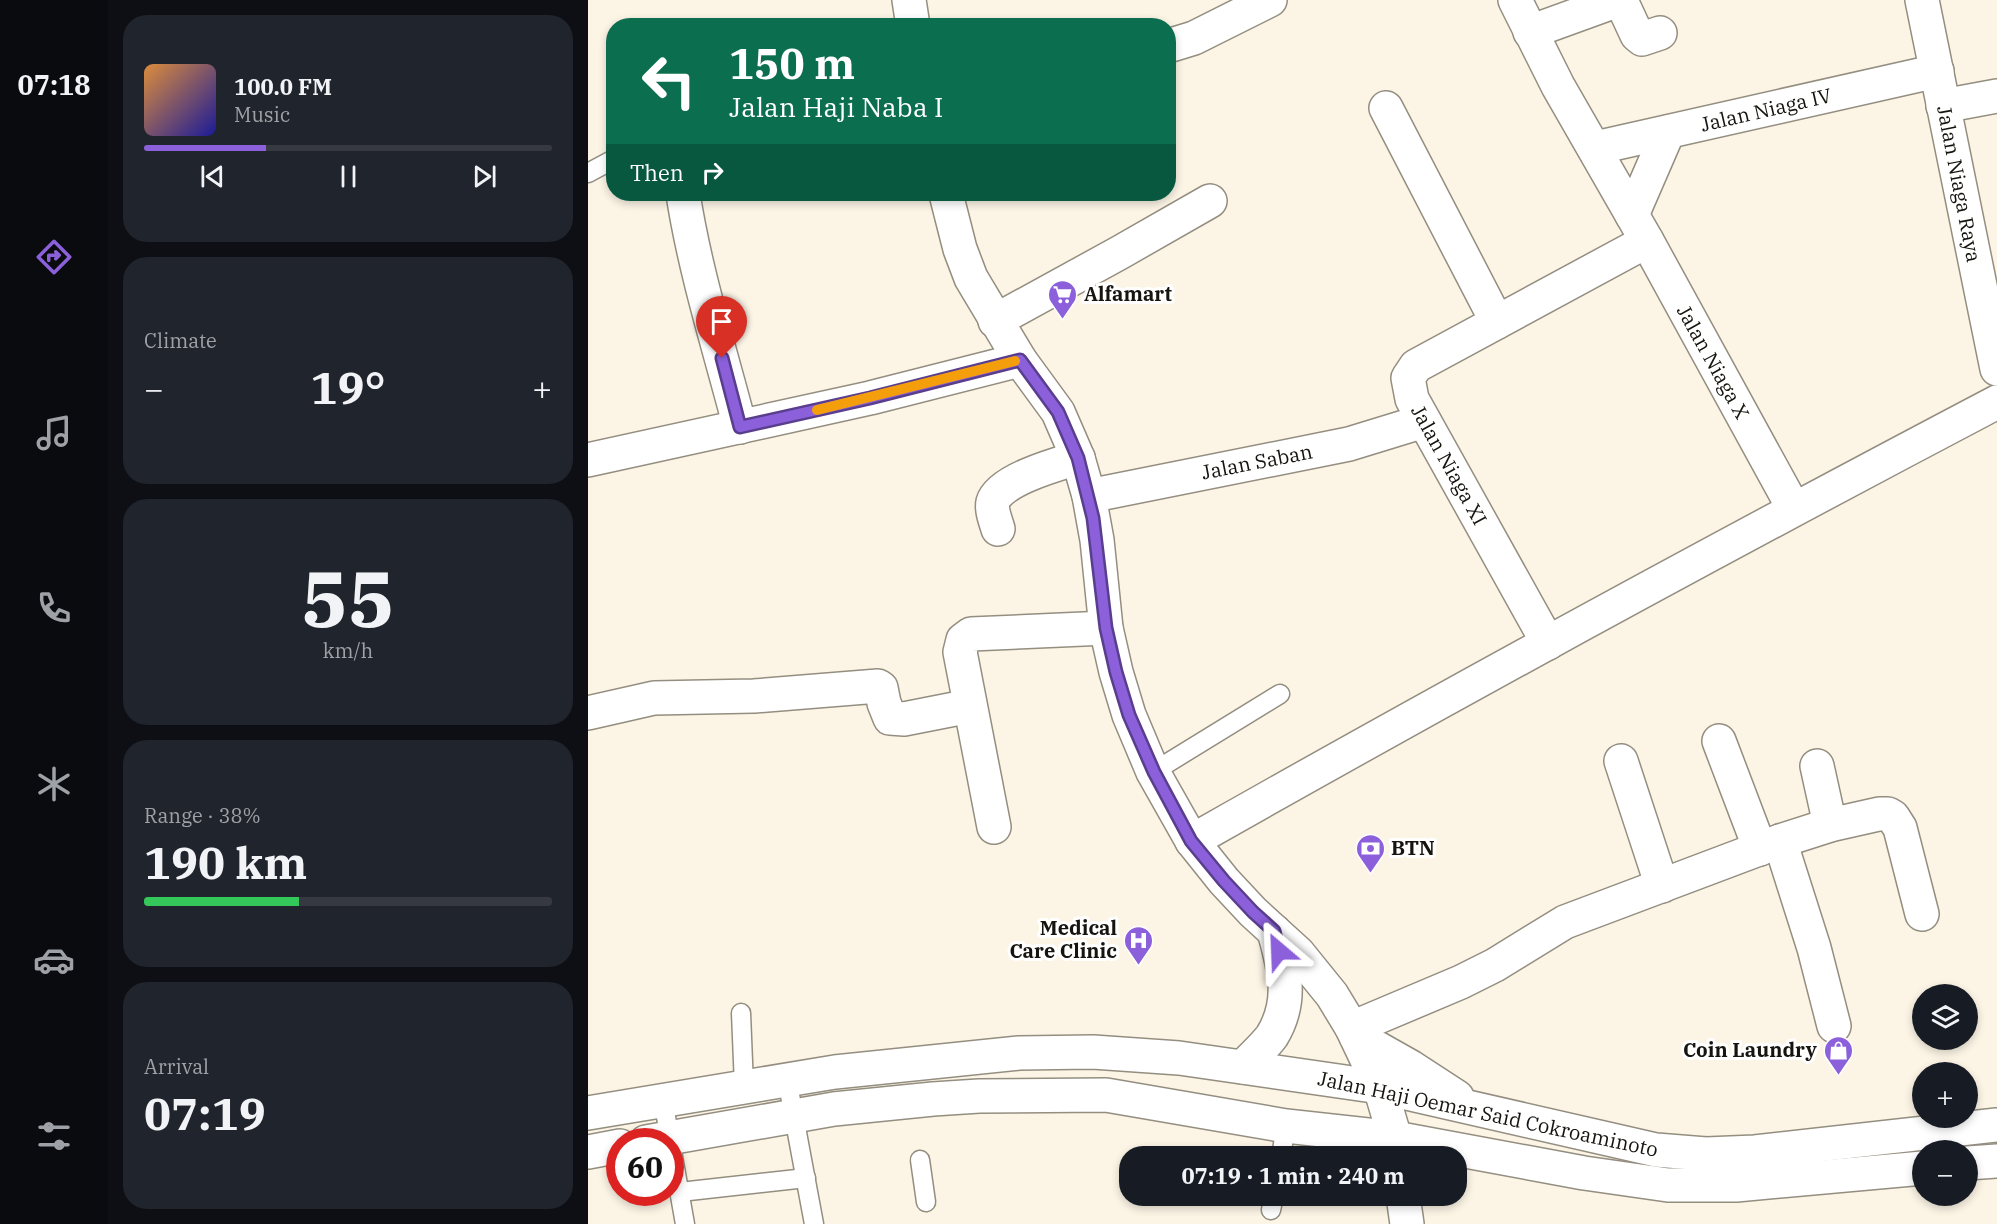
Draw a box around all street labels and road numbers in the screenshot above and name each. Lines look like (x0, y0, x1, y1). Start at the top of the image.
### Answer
street label: Jalan Niaga IV (1698, 81, 1834, 138)
street label: Jalan Niaga Raya (1931, 103, 1988, 265)
street label: Jalan Niaga X (1671, 300, 1756, 424)
street label: Jalan Niaga XI (1405, 400, 1494, 530)
street label: Jalan Saban (1199, 437, 1315, 486)
street label: Jalan Haji Oemar Said Cokroaminoto (1316, 1064, 1661, 1163)

